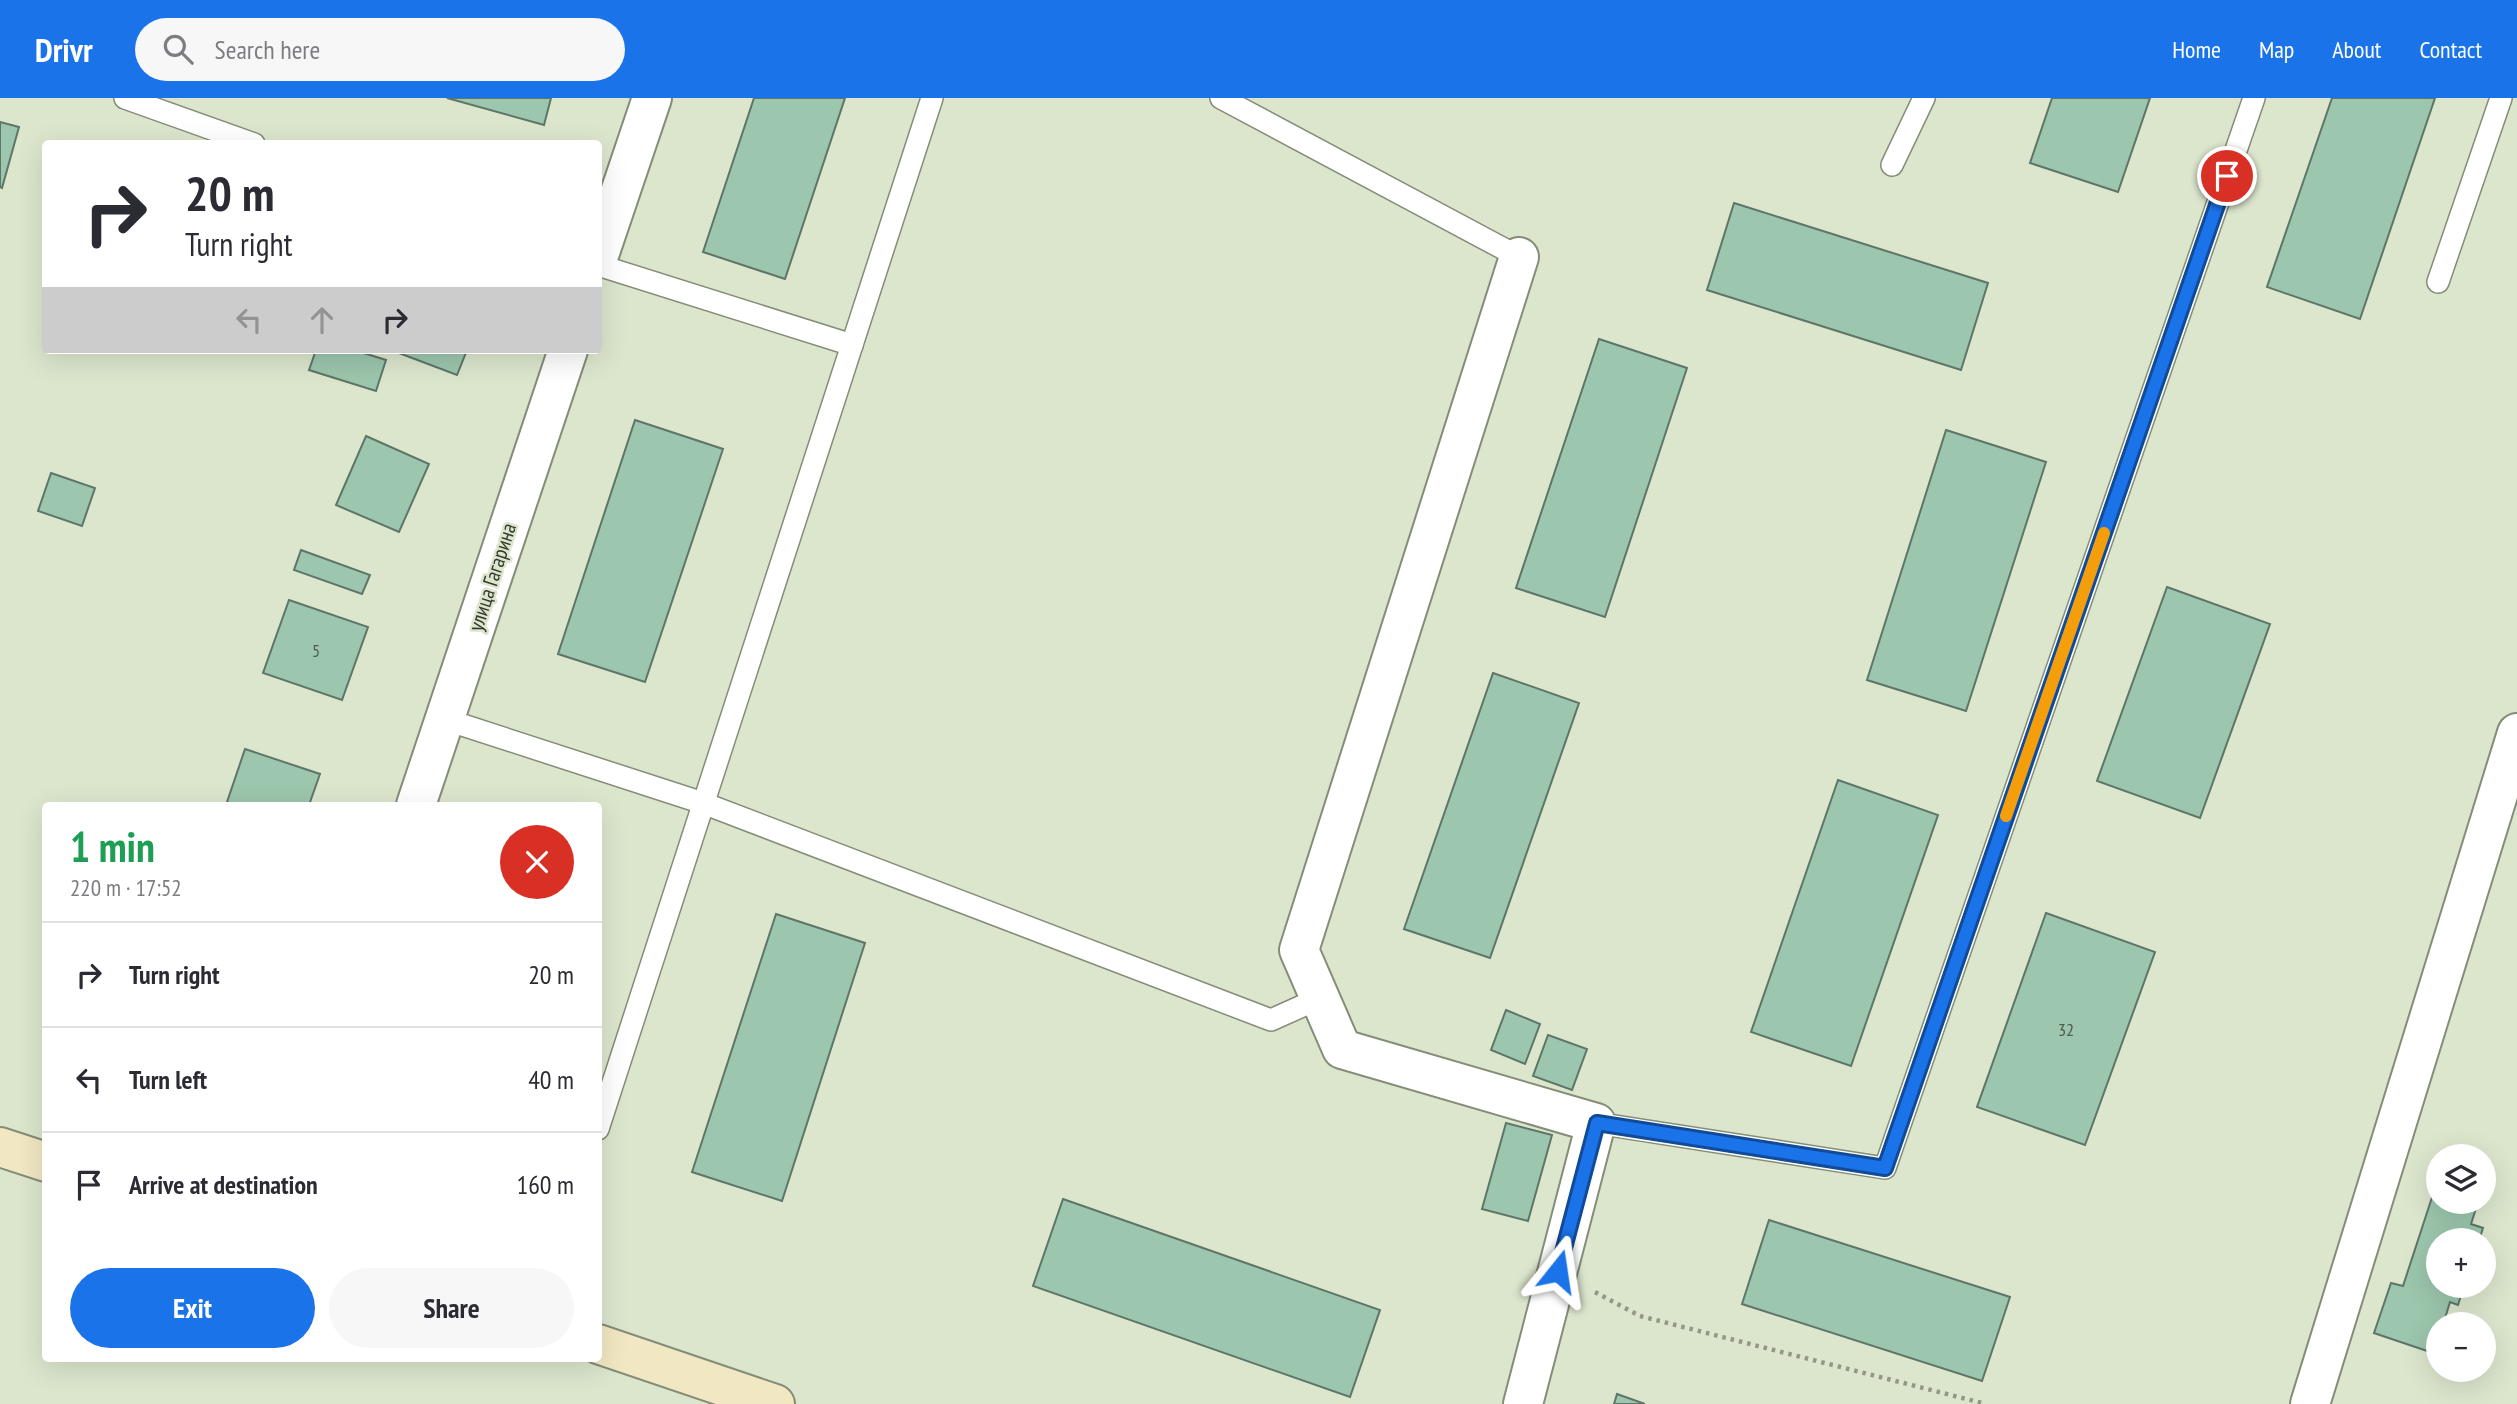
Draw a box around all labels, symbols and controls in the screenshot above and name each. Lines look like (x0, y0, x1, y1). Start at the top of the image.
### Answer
search box (135, 18, 625, 81)
text: Drivr (35, 28, 93, 71)
icon: search (159, 30, 197, 68)
text: Search here (215, 33, 320, 66)
text: Home (2172, 34, 2221, 65)
text: Map (2259, 34, 2294, 65)
text: About (2332, 34, 2381, 65)
text: Contact (2419, 34, 2482, 65)
pin (2197, 146, 2257, 206)
icon: arrive (2208, 157, 2246, 195)
text: 20 m (185, 161, 274, 225)
icon: right (70, 168, 161, 259)
text: Turn right (185, 223, 293, 265)
icon: left (230, 301, 268, 339)
icon: ahead (303, 301, 341, 339)
icon: right (376, 301, 414, 339)
street label: улица Гагарина (462, 520, 522, 634)
house number: 5 (312, 639, 320, 662)
text: 1 min (70, 819, 155, 874)
button: close (500, 825, 574, 899)
text: 220 m · 17:52 (70, 873, 182, 902)
icon: right (70, 956, 108, 994)
text: Turn right (129, 958, 220, 991)
text: 20 m (528, 958, 574, 991)
house number: 32 (2058, 1018, 2074, 1041)
icon: left (70, 1061, 108, 1099)
text: Turn left (129, 1063, 207, 1096)
text: 40 m (528, 1063, 574, 1096)
map controls (2426, 1144, 2496, 1382)
button: layers (2426, 1144, 2496, 1214)
icon: arrive (70, 1166, 108, 1204)
text: Arrive at destination (129, 1168, 318, 1201)
text: 160 m (516, 1168, 574, 1201)
button: + (2426, 1228, 2496, 1298)
position arrow (1521, 1234, 1595, 1308)
button: Exit (70, 1268, 315, 1348)
button: Share (329, 1268, 574, 1348)
button: − (2426, 1312, 2496, 1382)

